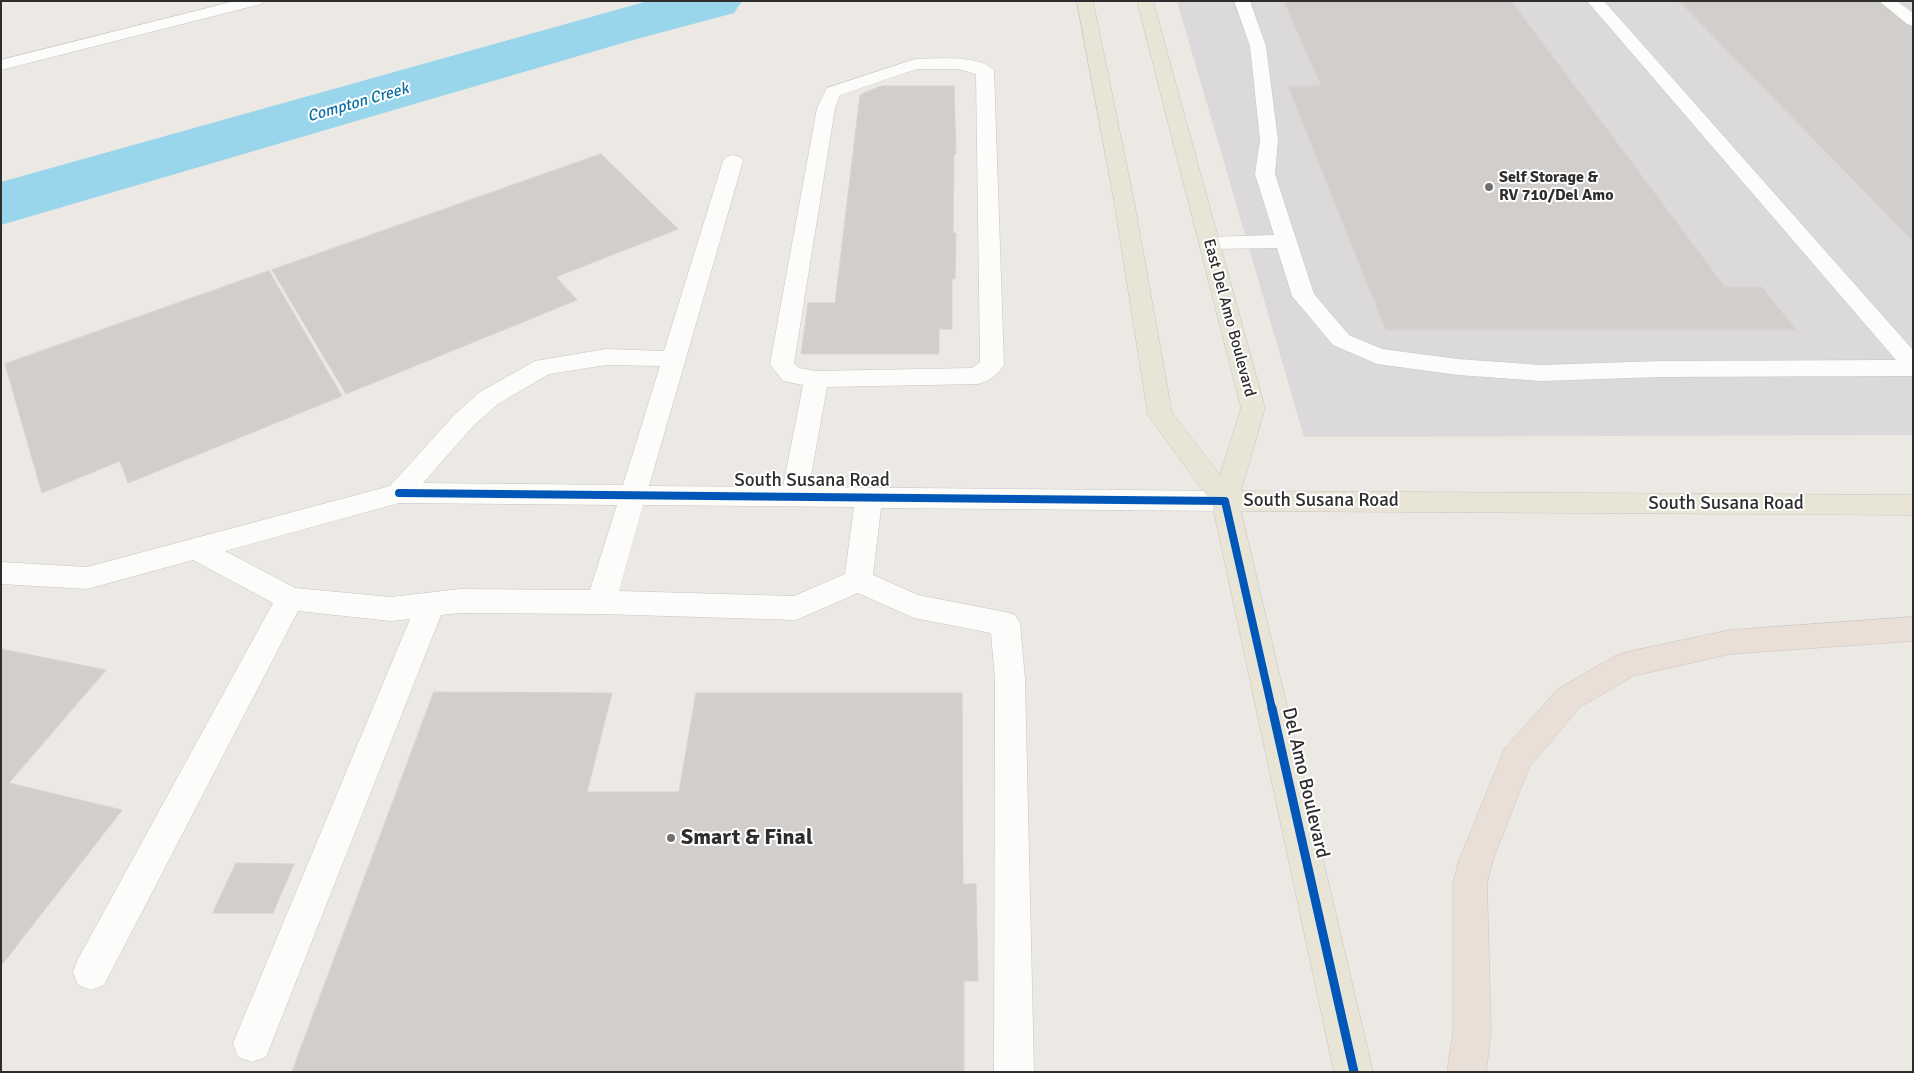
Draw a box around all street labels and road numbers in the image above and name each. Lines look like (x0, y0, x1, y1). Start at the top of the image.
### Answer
street label: East Del Amo Boulevard (1199, 237, 1259, 399)
street label: South Susana Road (734, 470, 890, 492)
street label: South Susana Road (1243, 490, 1399, 512)
street label: South Susana Road (1648, 493, 1804, 515)
street label: Del Amo Boulevard (1277, 705, 1333, 861)

